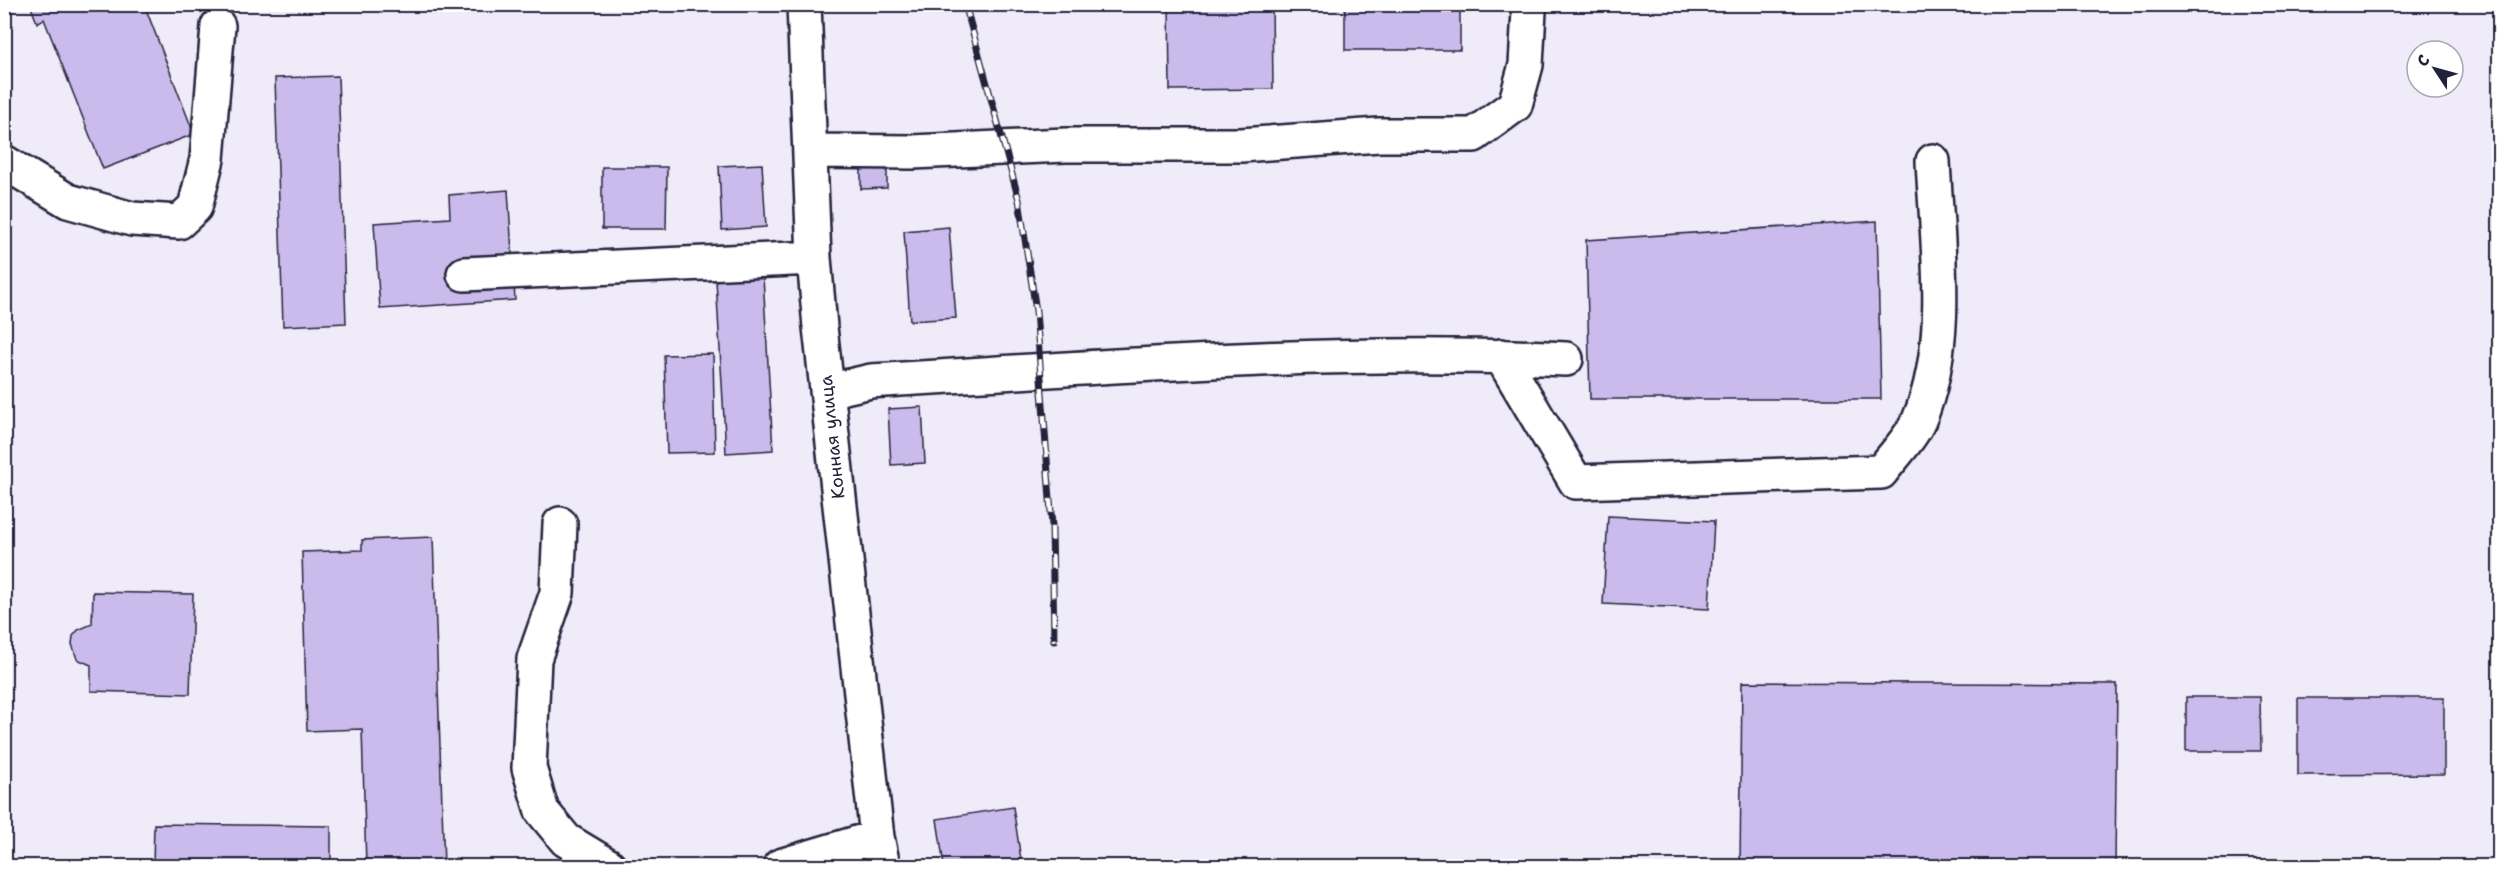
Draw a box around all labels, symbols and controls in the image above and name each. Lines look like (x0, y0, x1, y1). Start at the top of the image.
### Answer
north arrow (2405, 39, 2465, 99)
text: С (2412, 50, 2435, 71)
street label: Конная улица (814, 374, 850, 500)

